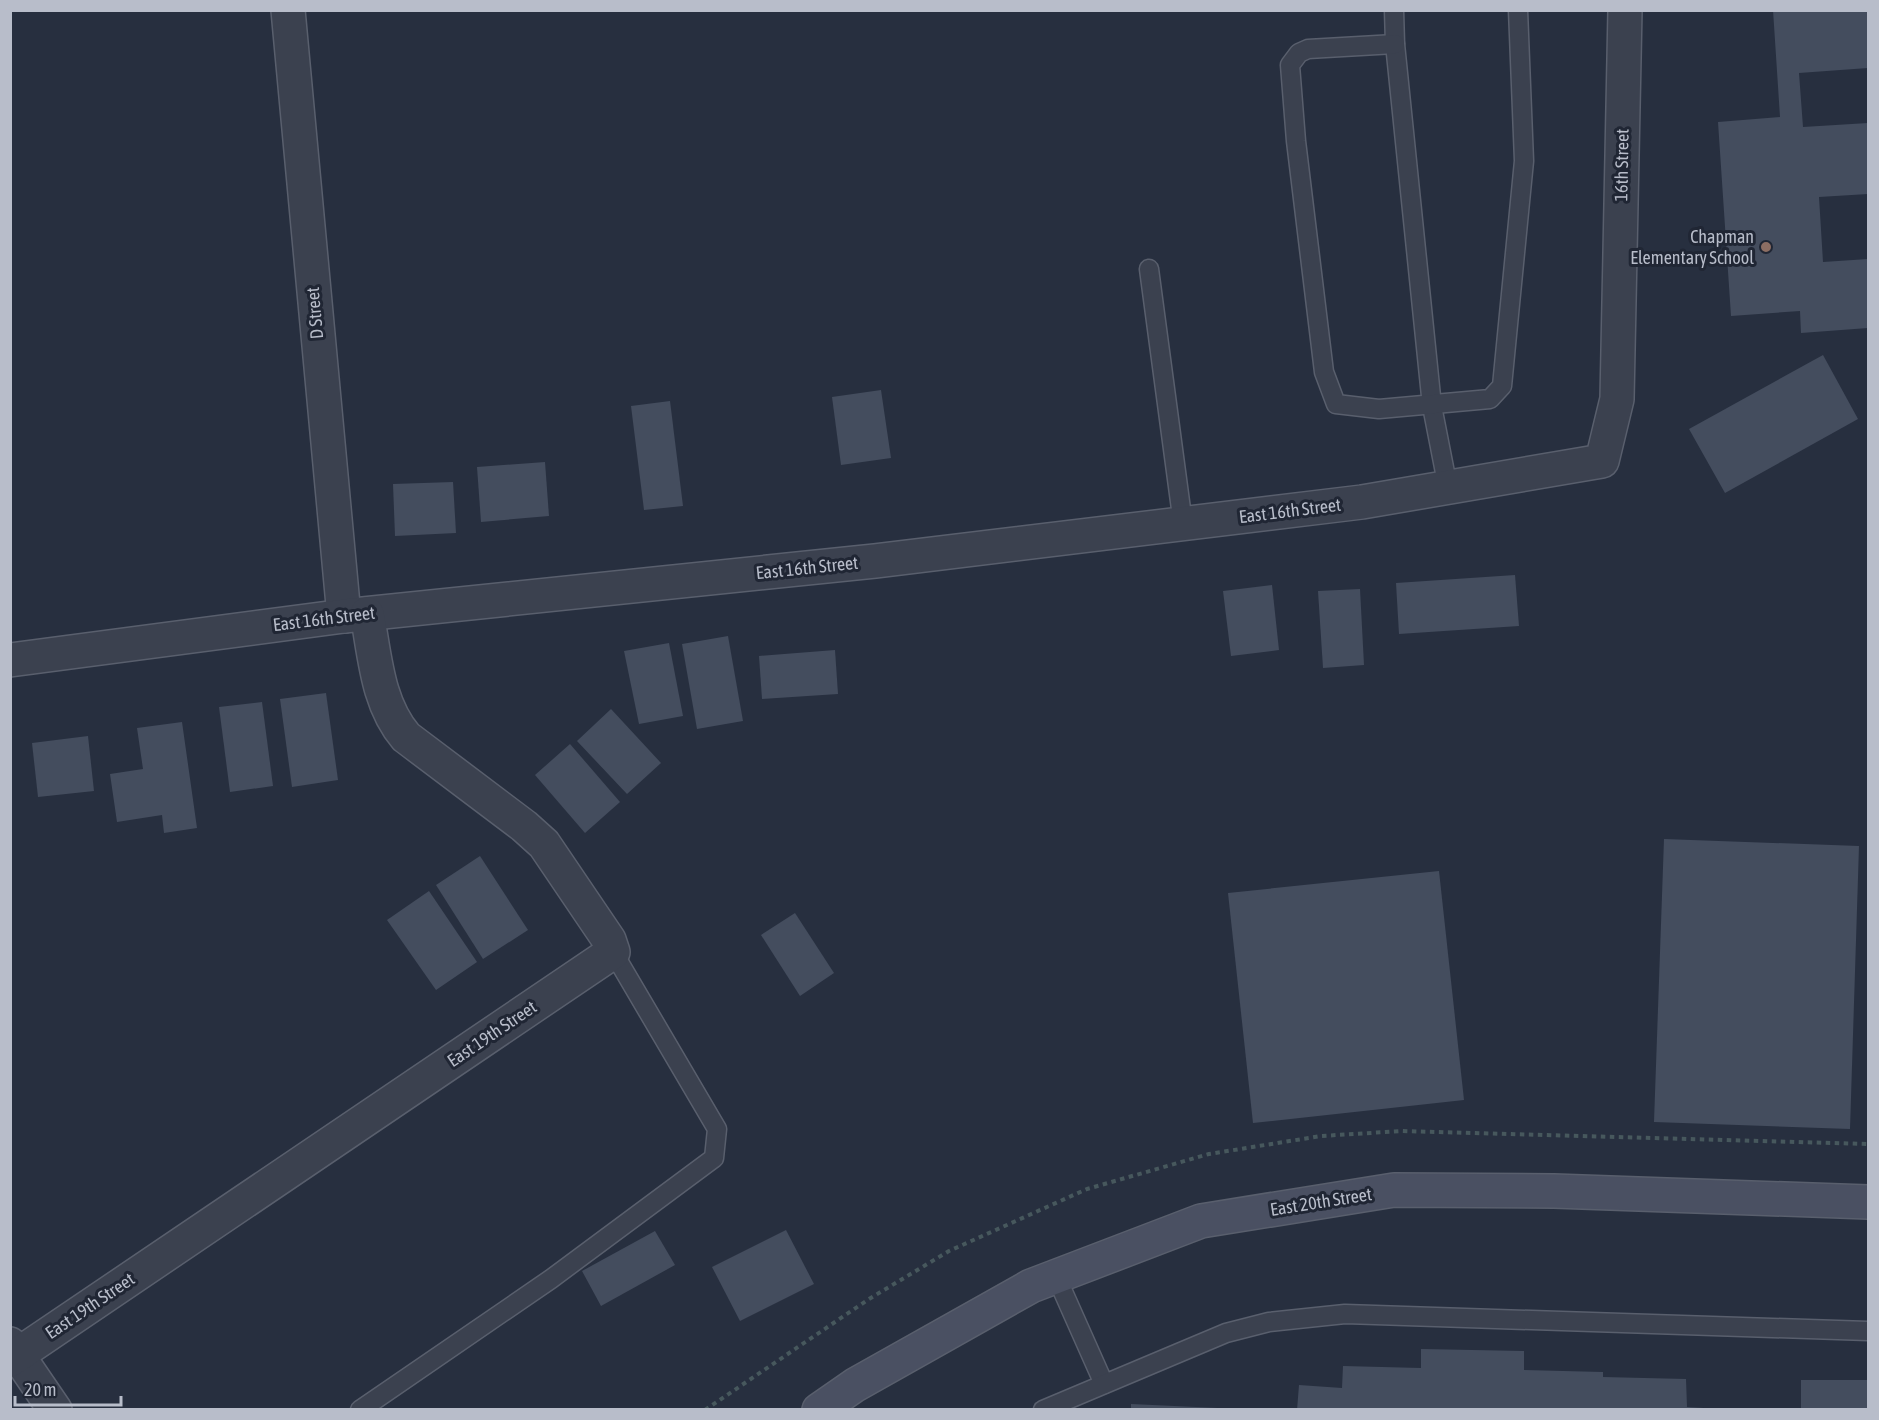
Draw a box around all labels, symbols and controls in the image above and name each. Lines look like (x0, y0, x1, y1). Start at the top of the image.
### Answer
street label: 16th Street (1610, 128, 1633, 202)
place label: Chapman Elementary School (1630, 226, 1754, 268)
marker: Chapman Elementary School (1759, 240, 1773, 254)
street label: D Street (302, 286, 327, 340)
street label: East 16th Street (1238, 494, 1342, 527)
street label: East 16th Street (755, 552, 859, 583)
street label: East 16th Street (272, 602, 376, 635)
street label: East 19th Street (443, 996, 540, 1071)
street label: East 20th Street (1268, 1183, 1373, 1220)
street label: East 19th Street (41, 1268, 138, 1343)
scale bar (15, 1369, 122, 1407)
text: 20 m (24, 1379, 56, 1400)

